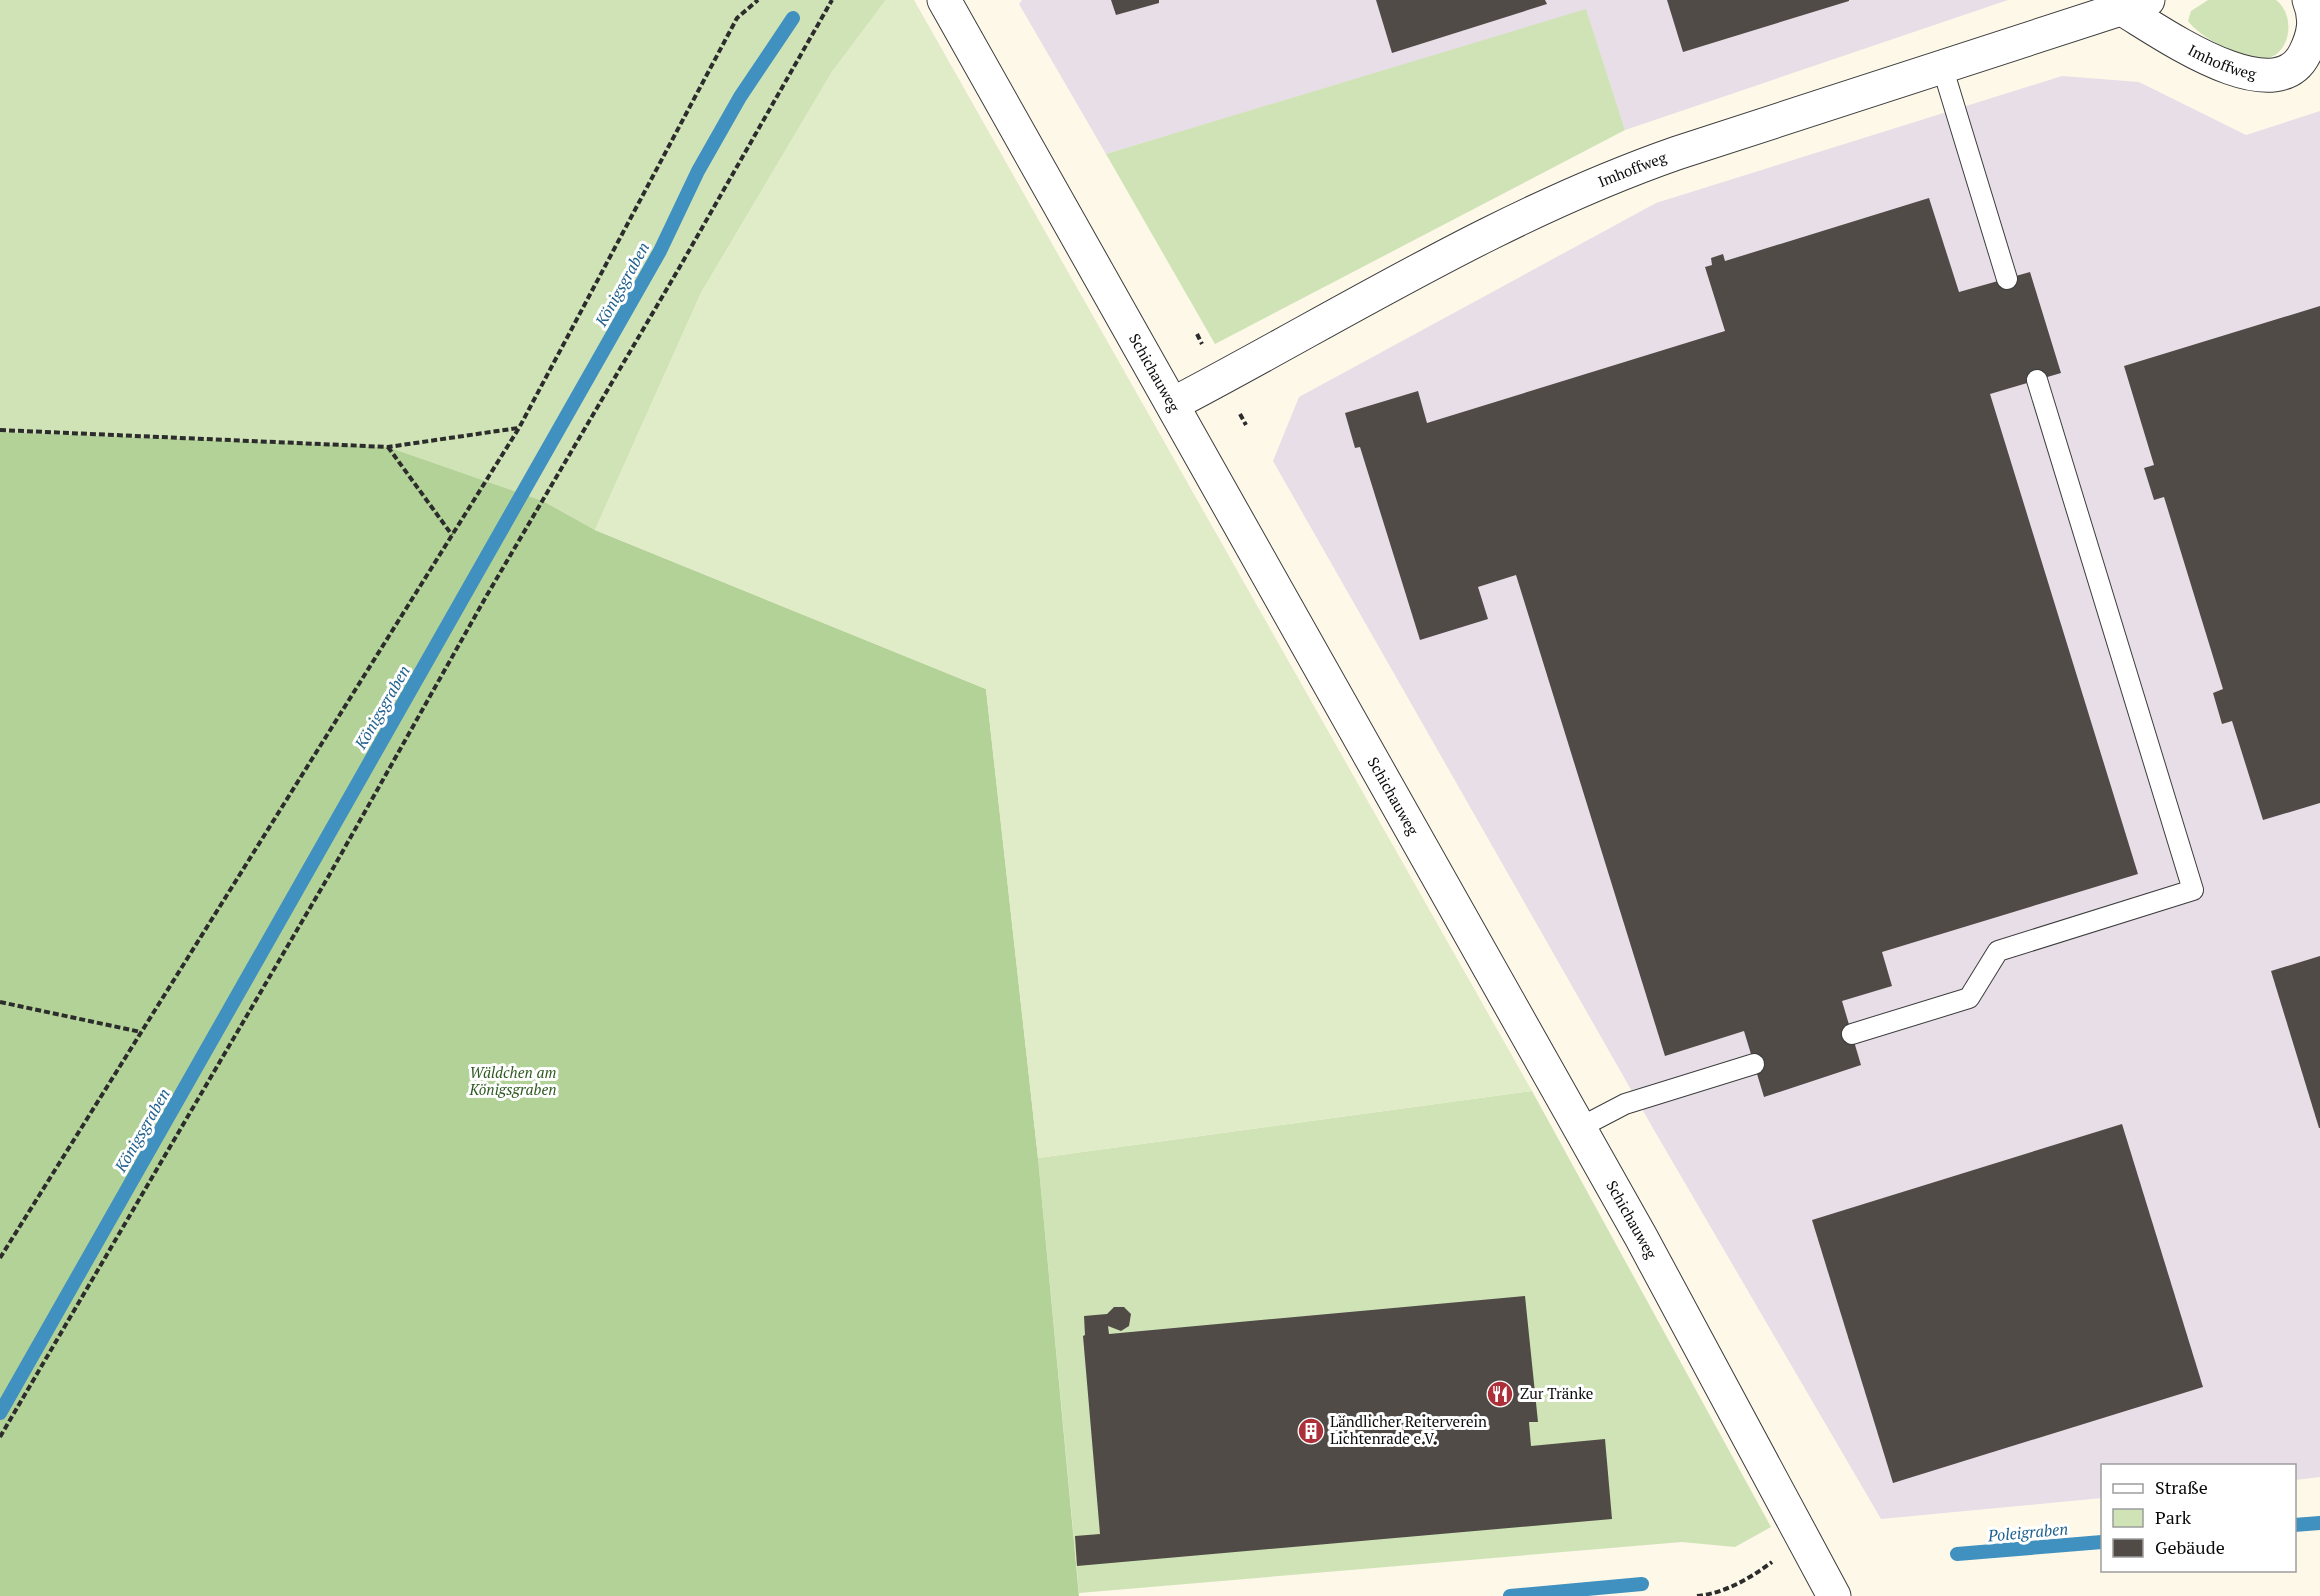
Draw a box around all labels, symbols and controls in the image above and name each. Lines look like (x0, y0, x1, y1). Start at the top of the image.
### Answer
street label: Imhoffweg (2185, 39, 2259, 84)
street label: Imhoffweg (1595, 146, 1670, 191)
water label: Königsgraben (589, 238, 654, 331)
street label: Schichauweg (1125, 330, 1185, 416)
water label: Königsgraben (349, 661, 415, 754)
street label: Schichauweg (1364, 753, 1424, 839)
park label: Wäldchen am Königsgraben (468, 1062, 557, 1099)
water label: Königsgraben (109, 1084, 175, 1177)
street label: Schichauweg (1602, 1177, 1662, 1263)
restaurant icon: Zur Tränke (1485, 1379, 1515, 1409)
place label: Zur Tränke (1520, 1383, 1593, 1403)
place label: Ländlicher Reiterverein Lichtenrade e.V. (1330, 1411, 1487, 1448)
building icon: Ländlicher Reiterverein Lichtenrade e.V. (1296, 1416, 1326, 1446)
legend (2101, 1464, 2296, 1572)
text: Straße (2155, 1475, 2208, 1499)
text: Park (2155, 1505, 2192, 1529)
water label: Poleigraben (1986, 1518, 2069, 1547)
text: Gebäude (2155, 1535, 2225, 1559)

